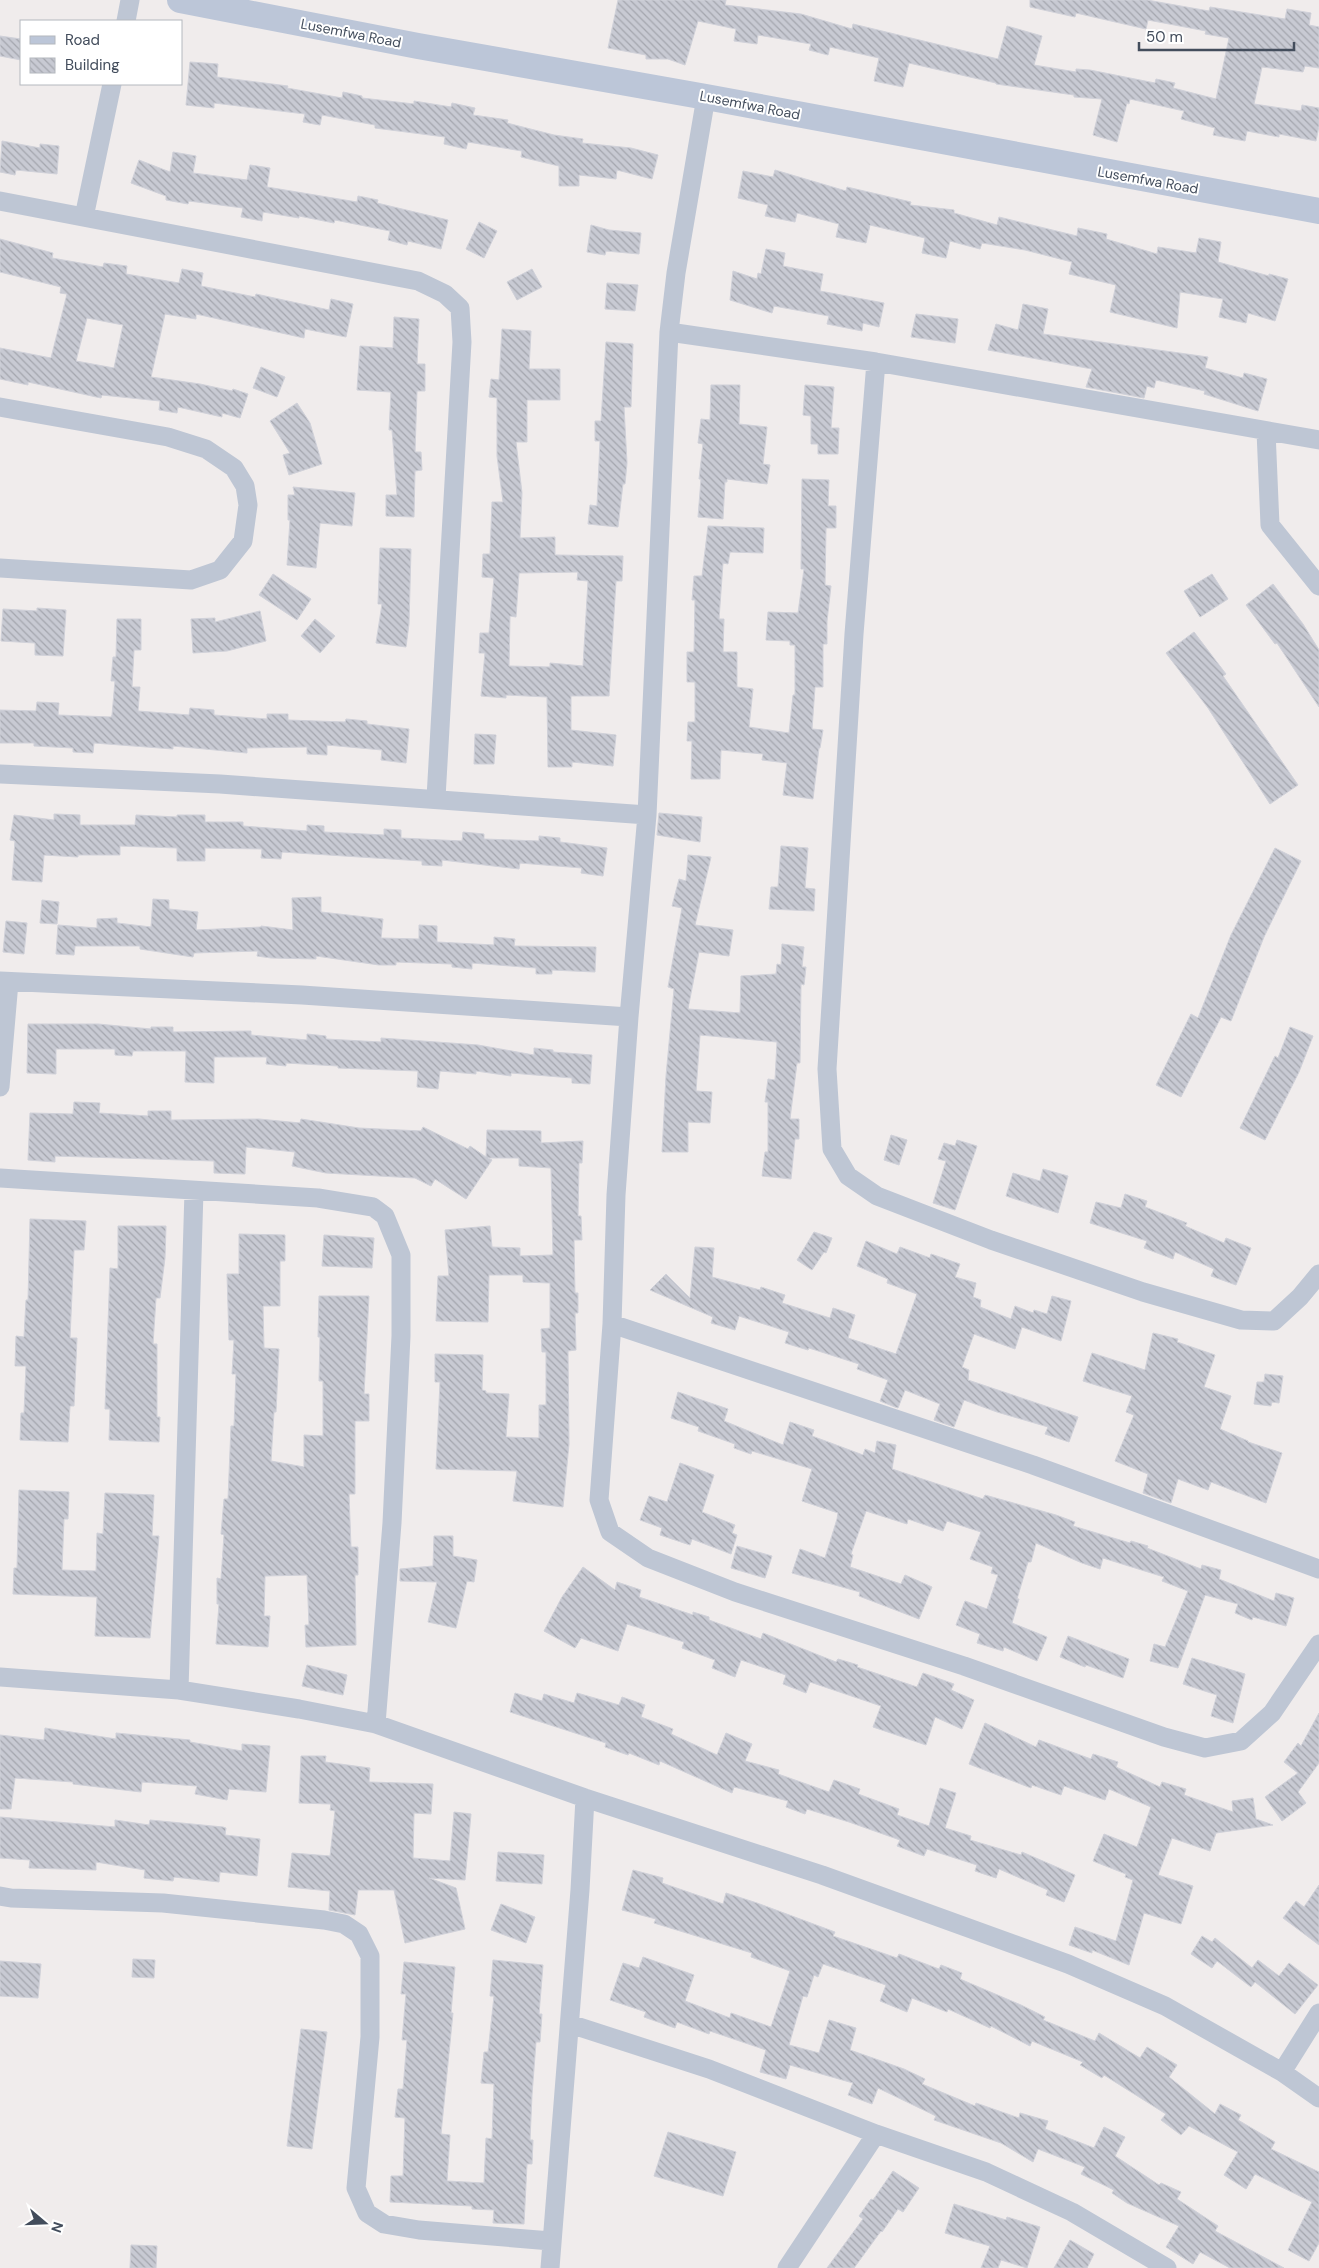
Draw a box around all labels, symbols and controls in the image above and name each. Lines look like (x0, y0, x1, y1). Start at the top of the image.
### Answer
street label: Lusemfwa Road (299, 14, 403, 52)
legend (20, 20, 182, 85)
scale bar (1139, 20, 1294, 52)
text: 50 m (1146, 27, 1183, 47)
text: Road (65, 30, 100, 50)
text: Building (65, 55, 120, 75)
street label: Lusemfwa Road (698, 86, 802, 124)
street label: Lusemfwa Road (1096, 162, 1200, 198)
north arrow (20, 2198, 70, 2248)
text: N (47, 2219, 67, 2235)

